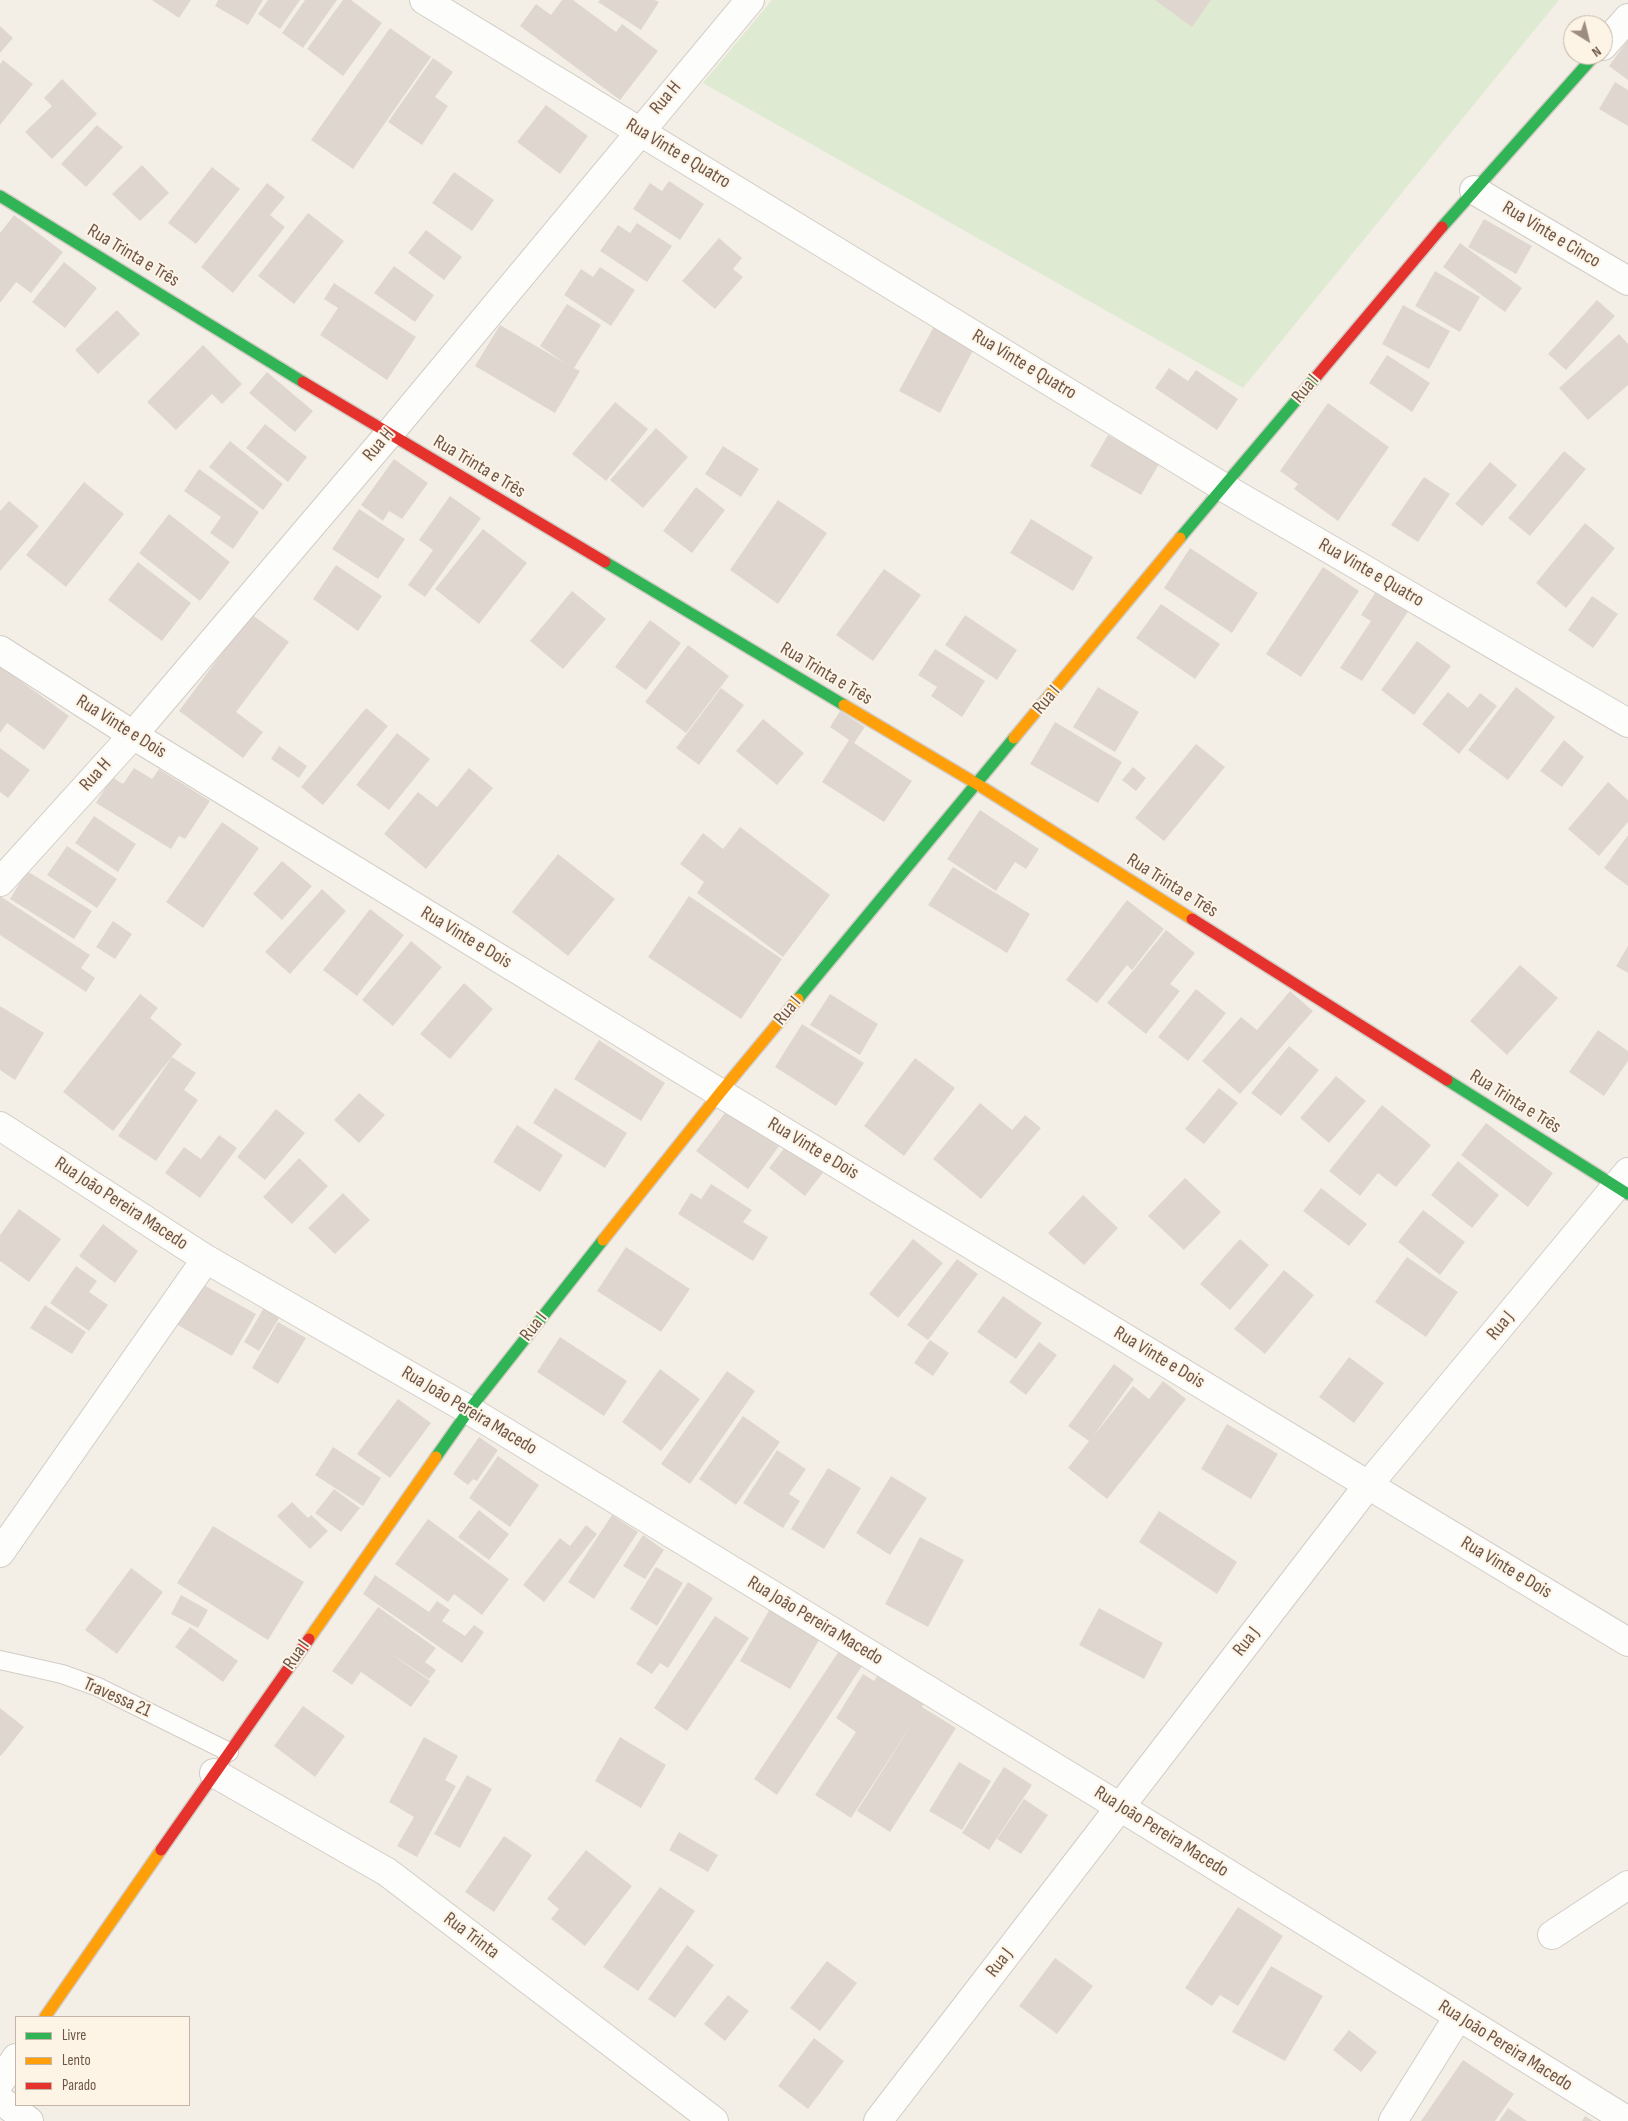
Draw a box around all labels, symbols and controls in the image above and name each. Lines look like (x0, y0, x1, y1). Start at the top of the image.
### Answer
north arrow (1563, 15, 1613, 65)
text: N (1589, 43, 1605, 61)
street label: Rua H (645, 77, 687, 119)
street label: Rua Vinte e Quatro (622, 114, 734, 194)
street label: Rua Vinte e Cinco (1498, 197, 1604, 273)
street label: Rua Trinta e Três (83, 220, 183, 292)
street label: Rua Vinte e Quatro (968, 325, 1080, 405)
street label: Rua I (1287, 370, 1325, 408)
street label: Rua H (358, 424, 400, 466)
street label: Rua Trinta e Três (429, 431, 529, 503)
street label: Rua Vinte e Quatro (1314, 534, 1428, 612)
street label: Rua Trinta e Três (776, 638, 876, 710)
street label: Rua I (1028, 681, 1066, 719)
street label: Rua Vinte e Dois (72, 690, 170, 764)
street label: Rua H (75, 754, 117, 796)
street label: Rua Trinta e Três (1122, 849, 1222, 923)
street label: Rua Vinte e Dois (416, 902, 516, 974)
street label: Rua I (769, 992, 807, 1030)
street label: Rua Trinta e Três (1465, 1065, 1565, 1139)
street label: Rua Vinte e Dois (763, 1113, 863, 1185)
street label: Rua João Pereira Macedo (50, 1152, 192, 1256)
street label: Rua J (1482, 1307, 1520, 1345)
street label: Rua I (516, 1308, 552, 1346)
street label: Rua Vinte e Dois (1109, 1322, 1209, 1394)
street label: Rua João Pereira Macedo (397, 1362, 541, 1460)
street label: Rua Vinte e Dois (1456, 1532, 1556, 1604)
street label: Rua João Pereira Macedo (743, 1572, 887, 1670)
street label: Rua J (1228, 1623, 1266, 1661)
street label: Rua I (279, 1636, 315, 1674)
street label: Travessa 21 (80, 1673, 154, 1723)
street label: Rua João Pereira Macedo (1090, 1782, 1232, 1882)
street label: Rua Trinta (439, 1908, 503, 1964)
street label: Rua J (981, 1944, 1019, 1982)
street label: Rua João Pereira Macedo (1434, 1996, 1576, 2096)
legend (15, 2016, 190, 2106)
text: Livre (62, 2026, 86, 2045)
text: Lento (62, 2051, 91, 2070)
text: Parado (62, 2076, 96, 2095)

